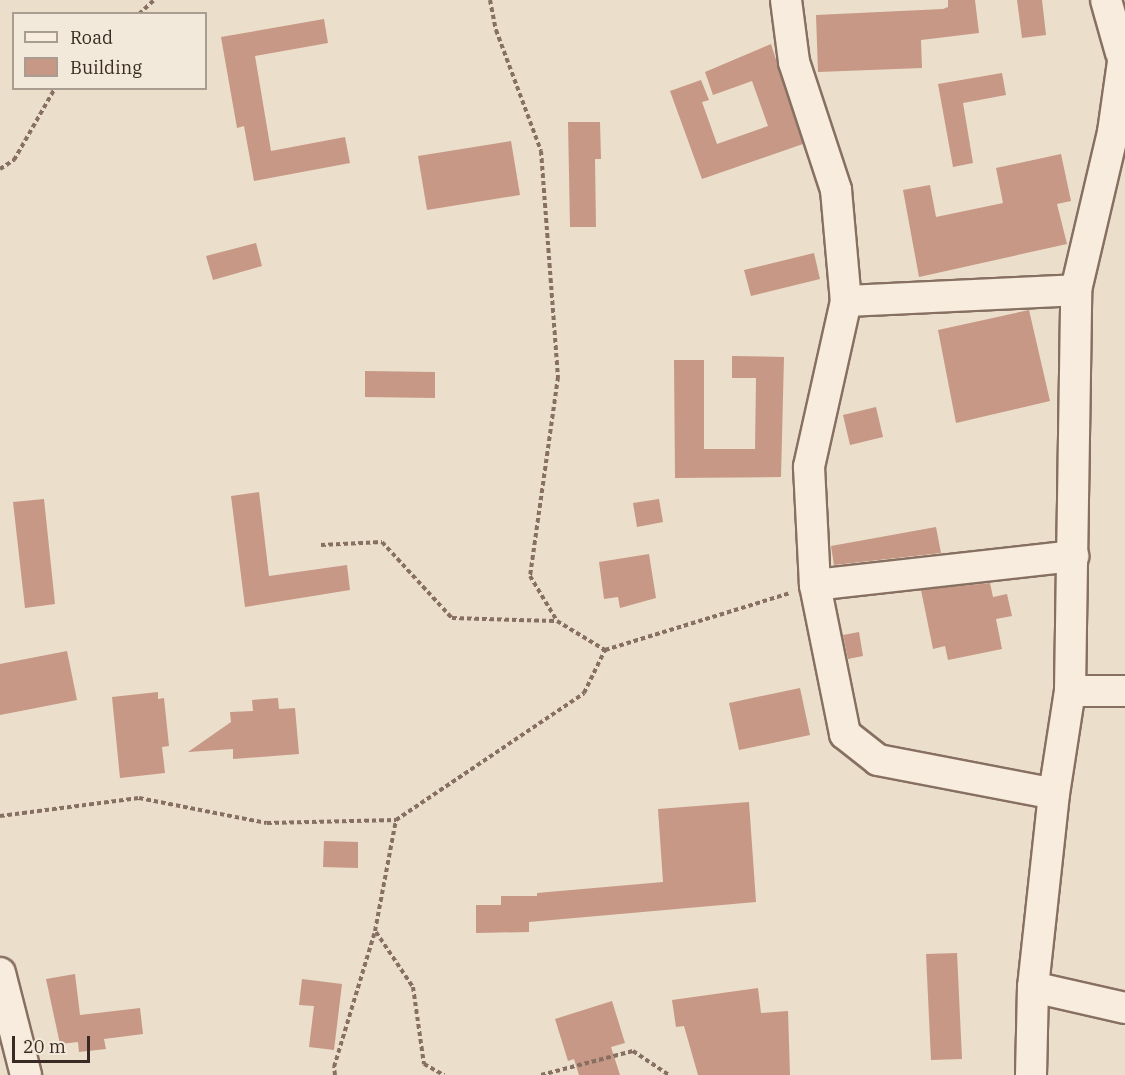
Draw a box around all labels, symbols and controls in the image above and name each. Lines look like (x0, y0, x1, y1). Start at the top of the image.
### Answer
legend (12, 12, 207, 90)
text: Road (70, 26, 113, 49)
text: Building (70, 56, 142, 79)
scale bar (15, 1024, 93, 1062)
text: 20 m (23, 1035, 66, 1058)

